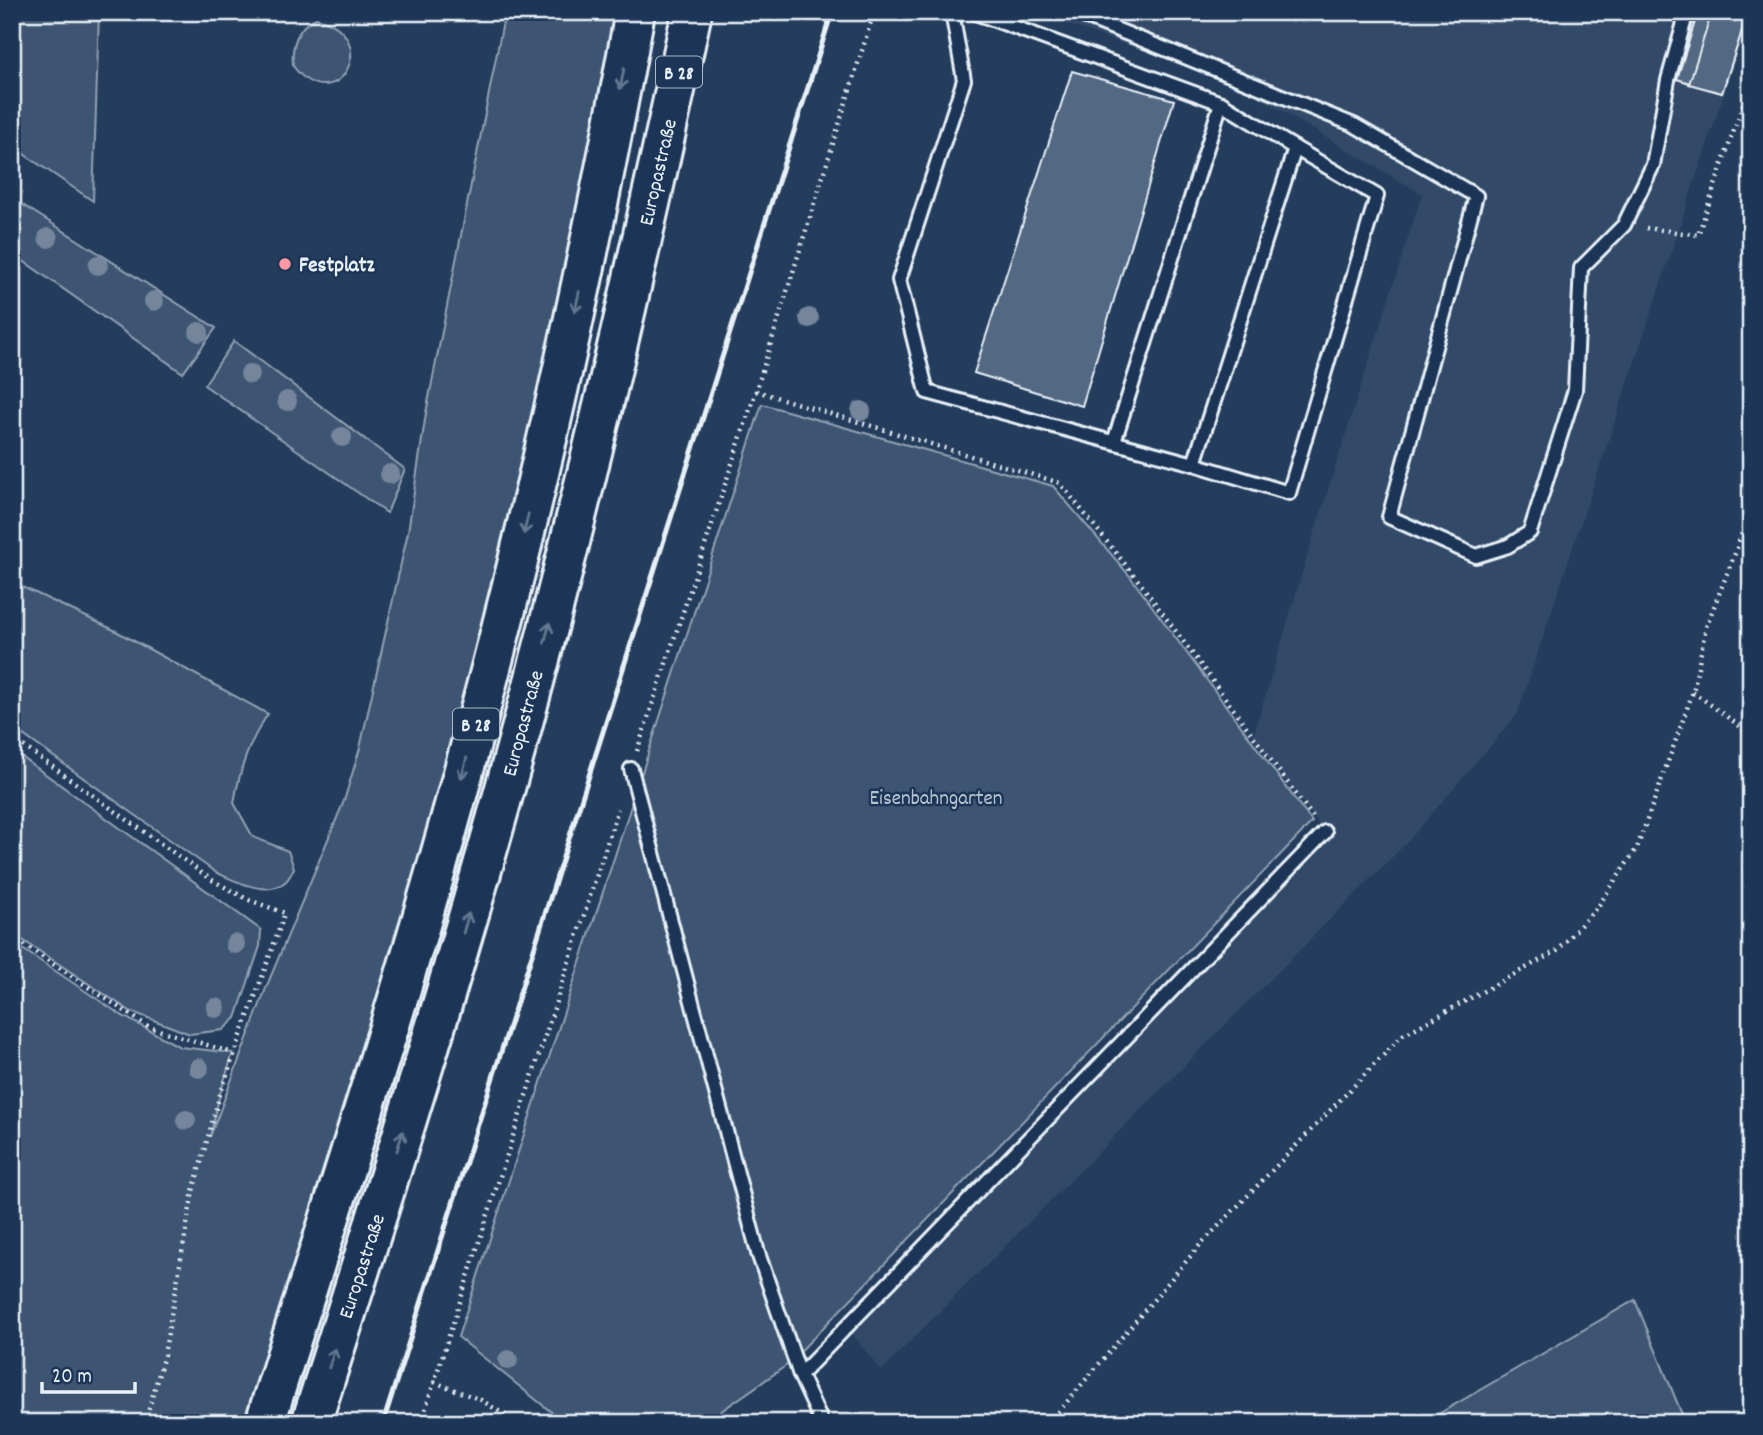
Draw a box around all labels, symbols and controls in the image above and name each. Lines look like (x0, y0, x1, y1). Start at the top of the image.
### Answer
road number: B 28 (656, 57, 702, 88)
one-way arrow (615, 67, 629, 90)
street label: Europastraße (633, 116, 687, 229)
place label: Festplatz (299, 252, 375, 282)
marker: Festplatz (277, 256, 293, 272)
one-way arrow (570, 290, 584, 313)
one-way arrow (519, 512, 532, 535)
one-way arrow (541, 622, 554, 644)
street label: Europastraße (496, 667, 553, 780)
road number: B 28 (453, 708, 499, 740)
one-way arrow (457, 756, 470, 779)
park label: Eisenbahngarten (870, 785, 1002, 815)
one-way arrow (460, 912, 473, 934)
one-way arrow (394, 1130, 407, 1152)
street label: Europastraße (333, 1211, 395, 1323)
one-way arrow (326, 1347, 339, 1369)
scale bar (42, 1351, 135, 1395)
text: 20 m (52, 1363, 92, 1393)

